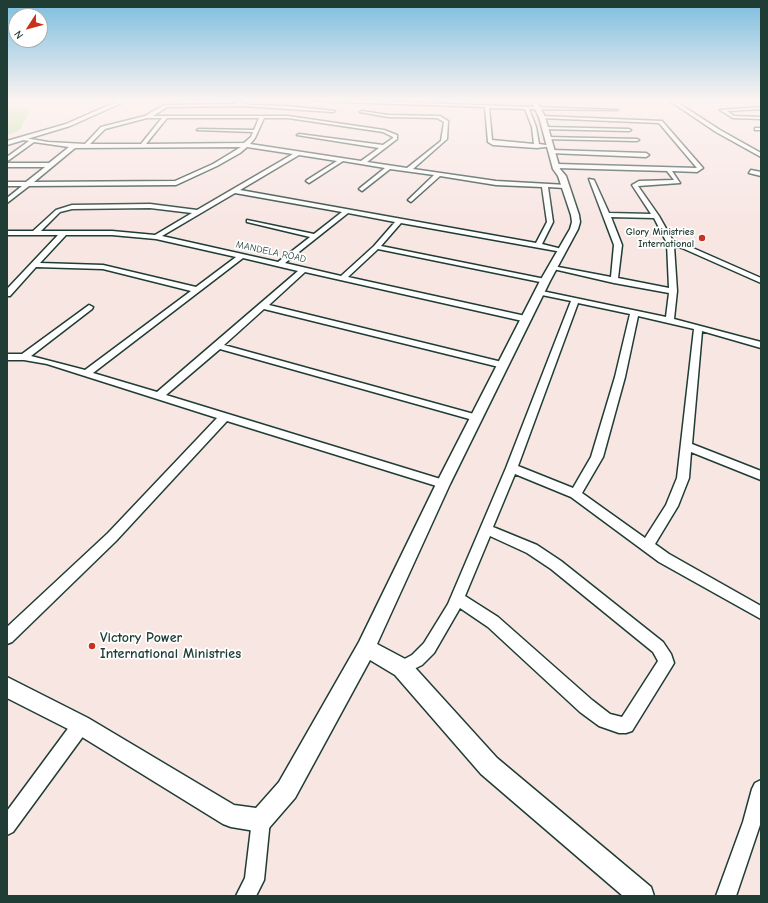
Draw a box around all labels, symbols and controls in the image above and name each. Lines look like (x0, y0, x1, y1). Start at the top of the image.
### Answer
north arrow (8, 8, 48, 48)
text: N (11, 28, 26, 41)
place label: Glory Ministries International (626, 226, 694, 250)
marker: Glory Ministries International (697, 233, 707, 243)
street label: MANDELA ROAD (235, 239, 307, 265)
place label: Victory Power International Ministries (100, 630, 241, 662)
marker: Victory Power International Ministries (87, 641, 97, 651)

